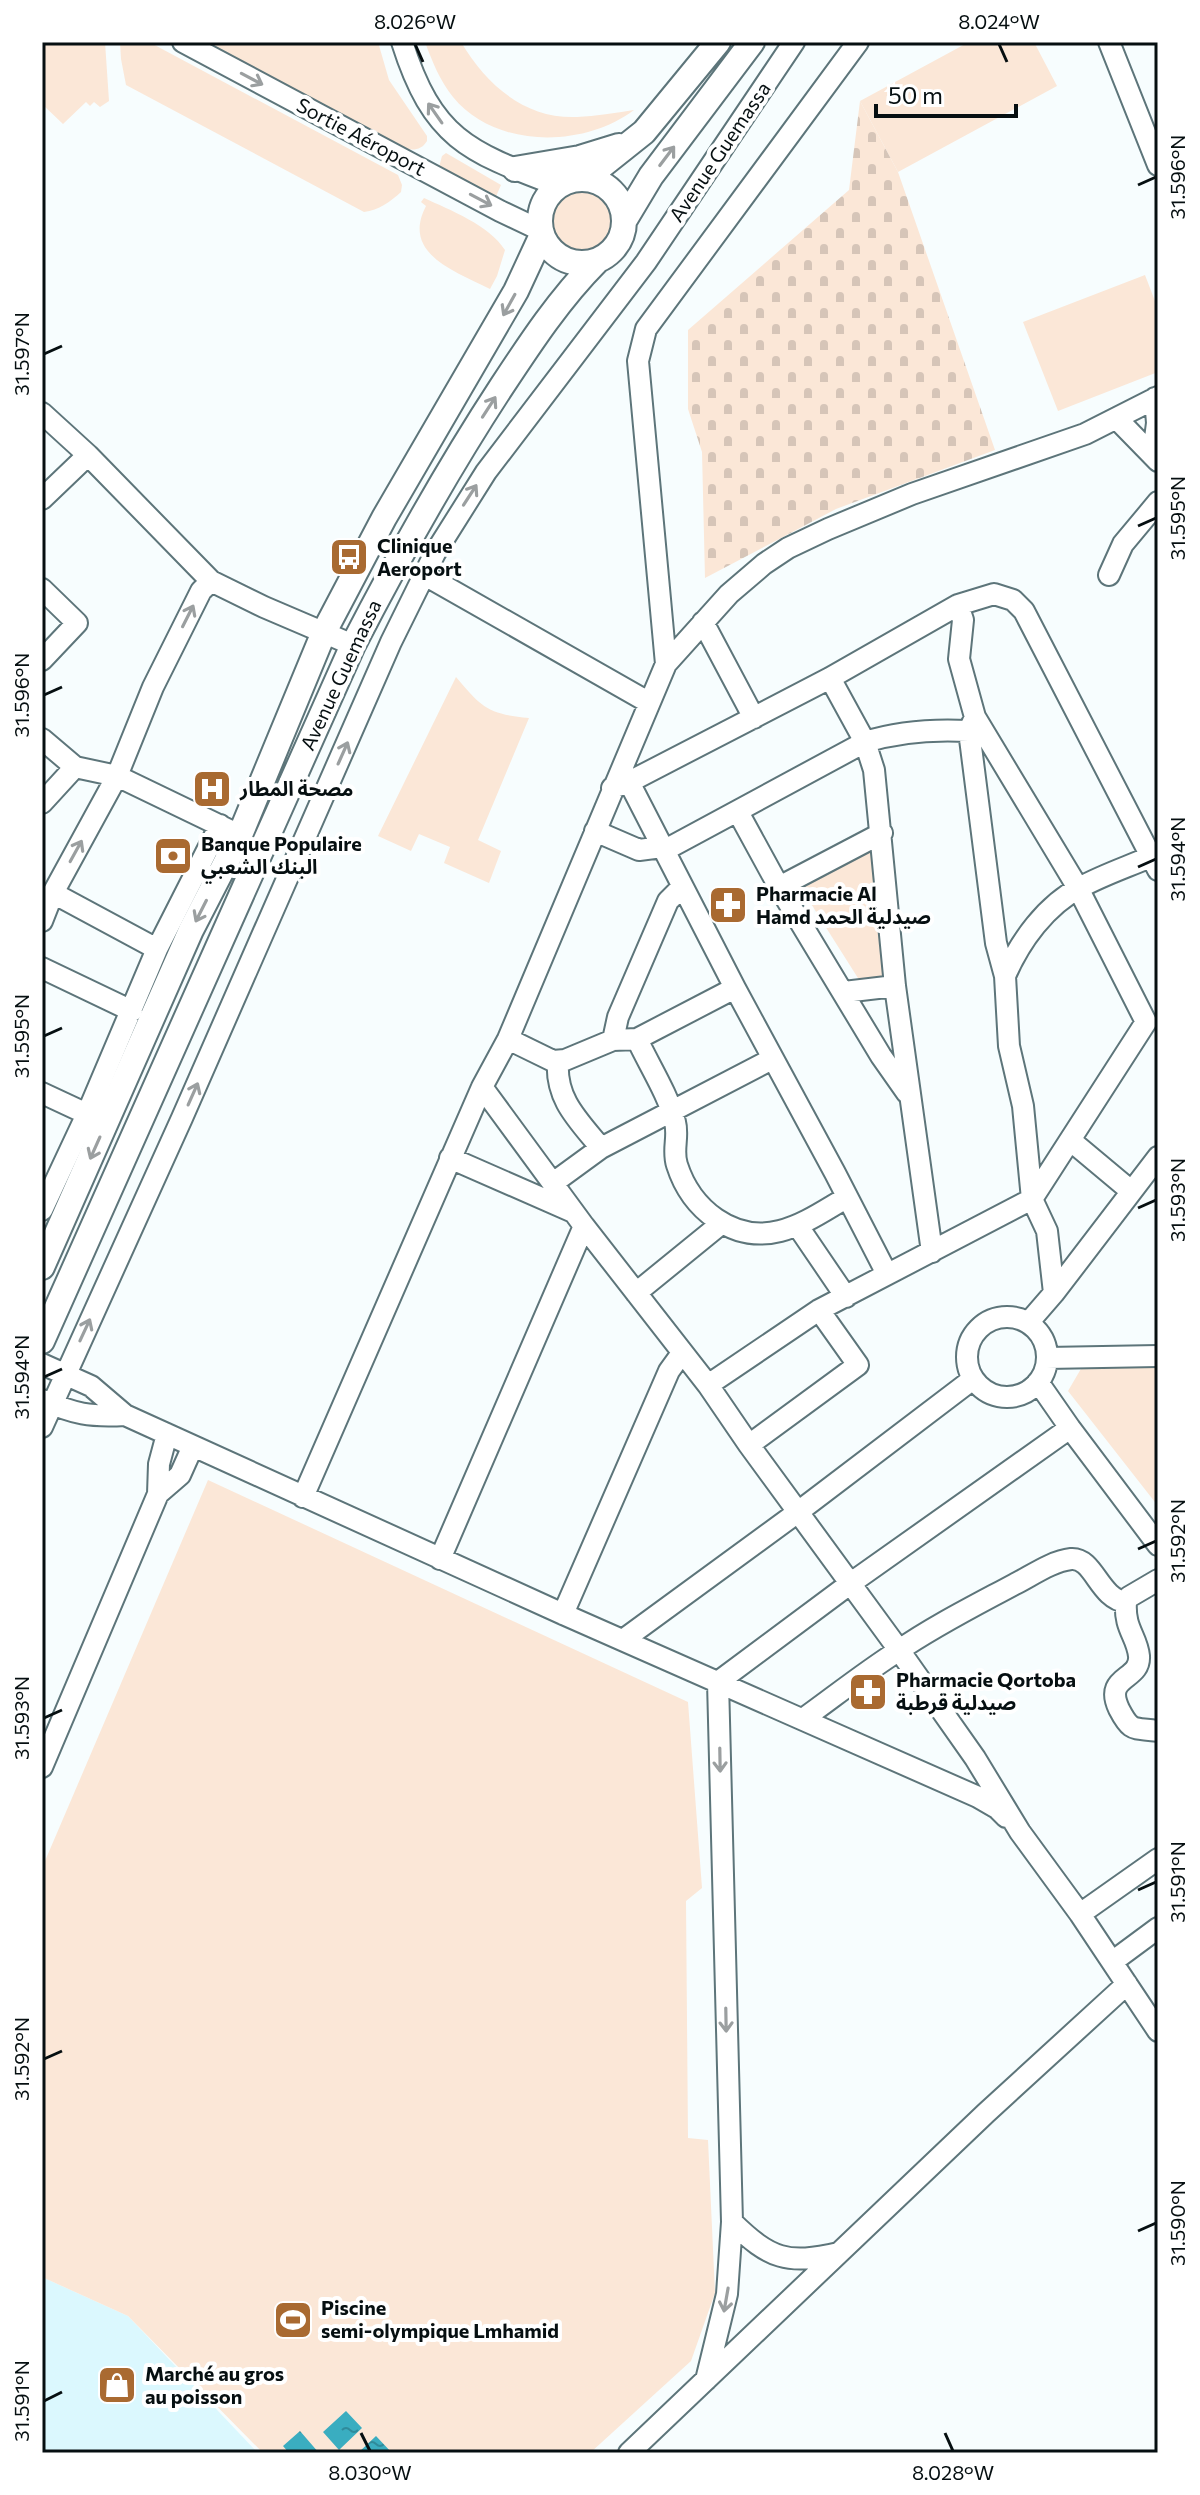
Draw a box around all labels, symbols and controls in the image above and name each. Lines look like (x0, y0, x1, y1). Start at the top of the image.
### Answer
text: 8.026°W (374, 9, 456, 33)
text: 8.024°W (958, 9, 1040, 33)
scale bar (876, 68, 1016, 118)
one-way arrow (239, 71, 263, 87)
street label: Avenue Guemassa (664, 77, 775, 226)
text: 50 m (888, 80, 943, 109)
street label: Sortie Aéroport (293, 92, 430, 180)
one-way arrow (427, 103, 443, 125)
text: 31.596°N (1165, 135, 1189, 219)
one-way arrow (658, 146, 675, 167)
one-way arrow (469, 193, 493, 209)
one-way arrow (500, 293, 516, 317)
text: 31.597°N (9, 312, 33, 396)
one-way arrow (480, 396, 497, 418)
text: 31.595°N (1165, 476, 1189, 560)
one-way arrow (462, 485, 479, 507)
place label: Clinique Aeroport (377, 533, 462, 580)
bus stop icon: Clinique Aeroport (328, 536, 370, 578)
street label: Avenue Guemassa (295, 595, 386, 754)
one-way arrow (181, 605, 196, 629)
text: 31.596°N (9, 653, 33, 737)
one-way arrow (336, 741, 351, 765)
hospital icon: مصحة المطار (191, 768, 233, 810)
place label: مصحة المطار (239, 776, 353, 801)
text: 31.594°N (1165, 817, 1189, 901)
place label: Banque Populaire البنك الشعبي (201, 831, 362, 884)
bank icon: Banque Populaire البنك الشعبي (152, 835, 194, 877)
one-way arrow (69, 839, 84, 863)
place label: Pharmacie Al Hamd صيدلية الحمد (756, 881, 931, 929)
pharmacy icon: Pharmacie Al Hamd صيدلية الحمد (707, 884, 749, 926)
one-way arrow (193, 898, 209, 922)
text: 31.595°N (9, 994, 33, 1078)
one-way arrow (187, 1082, 202, 1106)
one-way arrow (87, 1136, 102, 1160)
text: 31.593°N (1165, 1158, 1189, 1242)
one-way arrow (79, 1318, 94, 1343)
text: 31.594°N (9, 1335, 33, 1419)
text: 31.592°N (1165, 1499, 1189, 1583)
place label: Pharmacie Qortoba صيدلية قرطبة (896, 1667, 1076, 1715)
pharmacy icon: Pharmacie Qortoba صيدلية قرطبة (847, 1671, 889, 1713)
text: 31.593°N (9, 1676, 33, 1760)
one-way arrow (713, 1746, 728, 1773)
text: 31.591°N (1165, 1841, 1189, 1923)
one-way arrow (719, 2006, 734, 2033)
text: 31.592°N (9, 2017, 33, 2101)
text: 31.590°N (1165, 2180, 1189, 2266)
one-way arrow (717, 2286, 732, 2312)
place label: Piscine semi-olympique Lmhamid (321, 2295, 559, 2342)
sports icon: Piscine semi-olympique Lmhamid (272, 2299, 314, 2341)
text: 31.591°N (9, 2360, 33, 2442)
place label: Marché au gros au poisson (145, 2361, 284, 2408)
shop icon: Marché au gros au poisson (96, 2364, 138, 2406)
text: 8.030°W (328, 2460, 412, 2484)
text: 8.028°W (912, 2460, 994, 2484)

